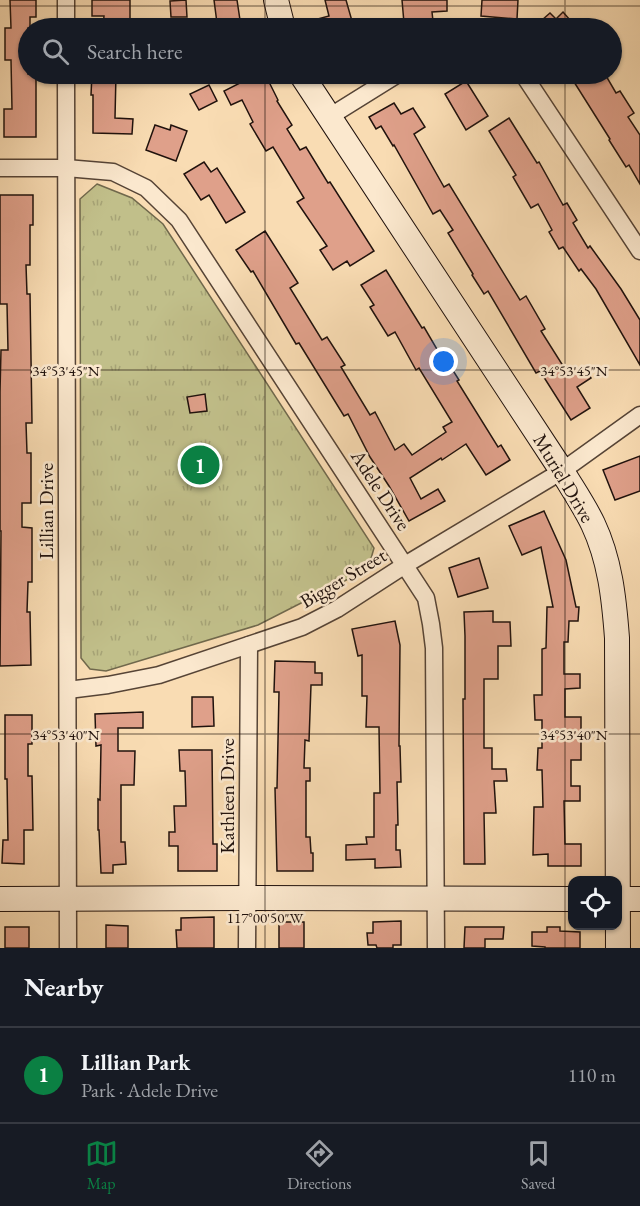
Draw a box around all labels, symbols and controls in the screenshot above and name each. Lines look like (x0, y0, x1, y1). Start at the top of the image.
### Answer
search box (18, 18, 622, 84)
icon: search (39, 35, 72, 68)
text: Search here (87, 37, 182, 66)
your location (429, 347, 458, 376)
text: 34°53'45"N (32, 361, 100, 380)
text: 34°53'45"N (540, 361, 608, 380)
street label: Muriel Drive (527, 429, 601, 527)
pin: 1 (180, 442, 220, 488)
street label: Adele Drive (345, 444, 417, 535)
street label: Lillian Drive (33, 463, 59, 559)
street label: Bigger Street (295, 542, 392, 614)
text: 34°53'40"N (32, 725, 100, 744)
text: 34°53'40"N (540, 725, 608, 744)
street label: Kathleen Drive (214, 738, 240, 854)
map controls (568, 876, 622, 930)
button: locate (568, 876, 622, 930)
text: 117°00'50"W (227, 908, 303, 927)
text: Nearby (24, 970, 104, 1004)
text: Lillian Park (81, 1048, 190, 1077)
text: 1 (38, 1062, 49, 1088)
text: 110 m (568, 1062, 616, 1088)
text: Park · Adele Drive (81, 1077, 218, 1103)
tab: Map (85, 1137, 118, 1194)
tab: Directions (287, 1137, 352, 1194)
tab: Saved (521, 1137, 555, 1194)

